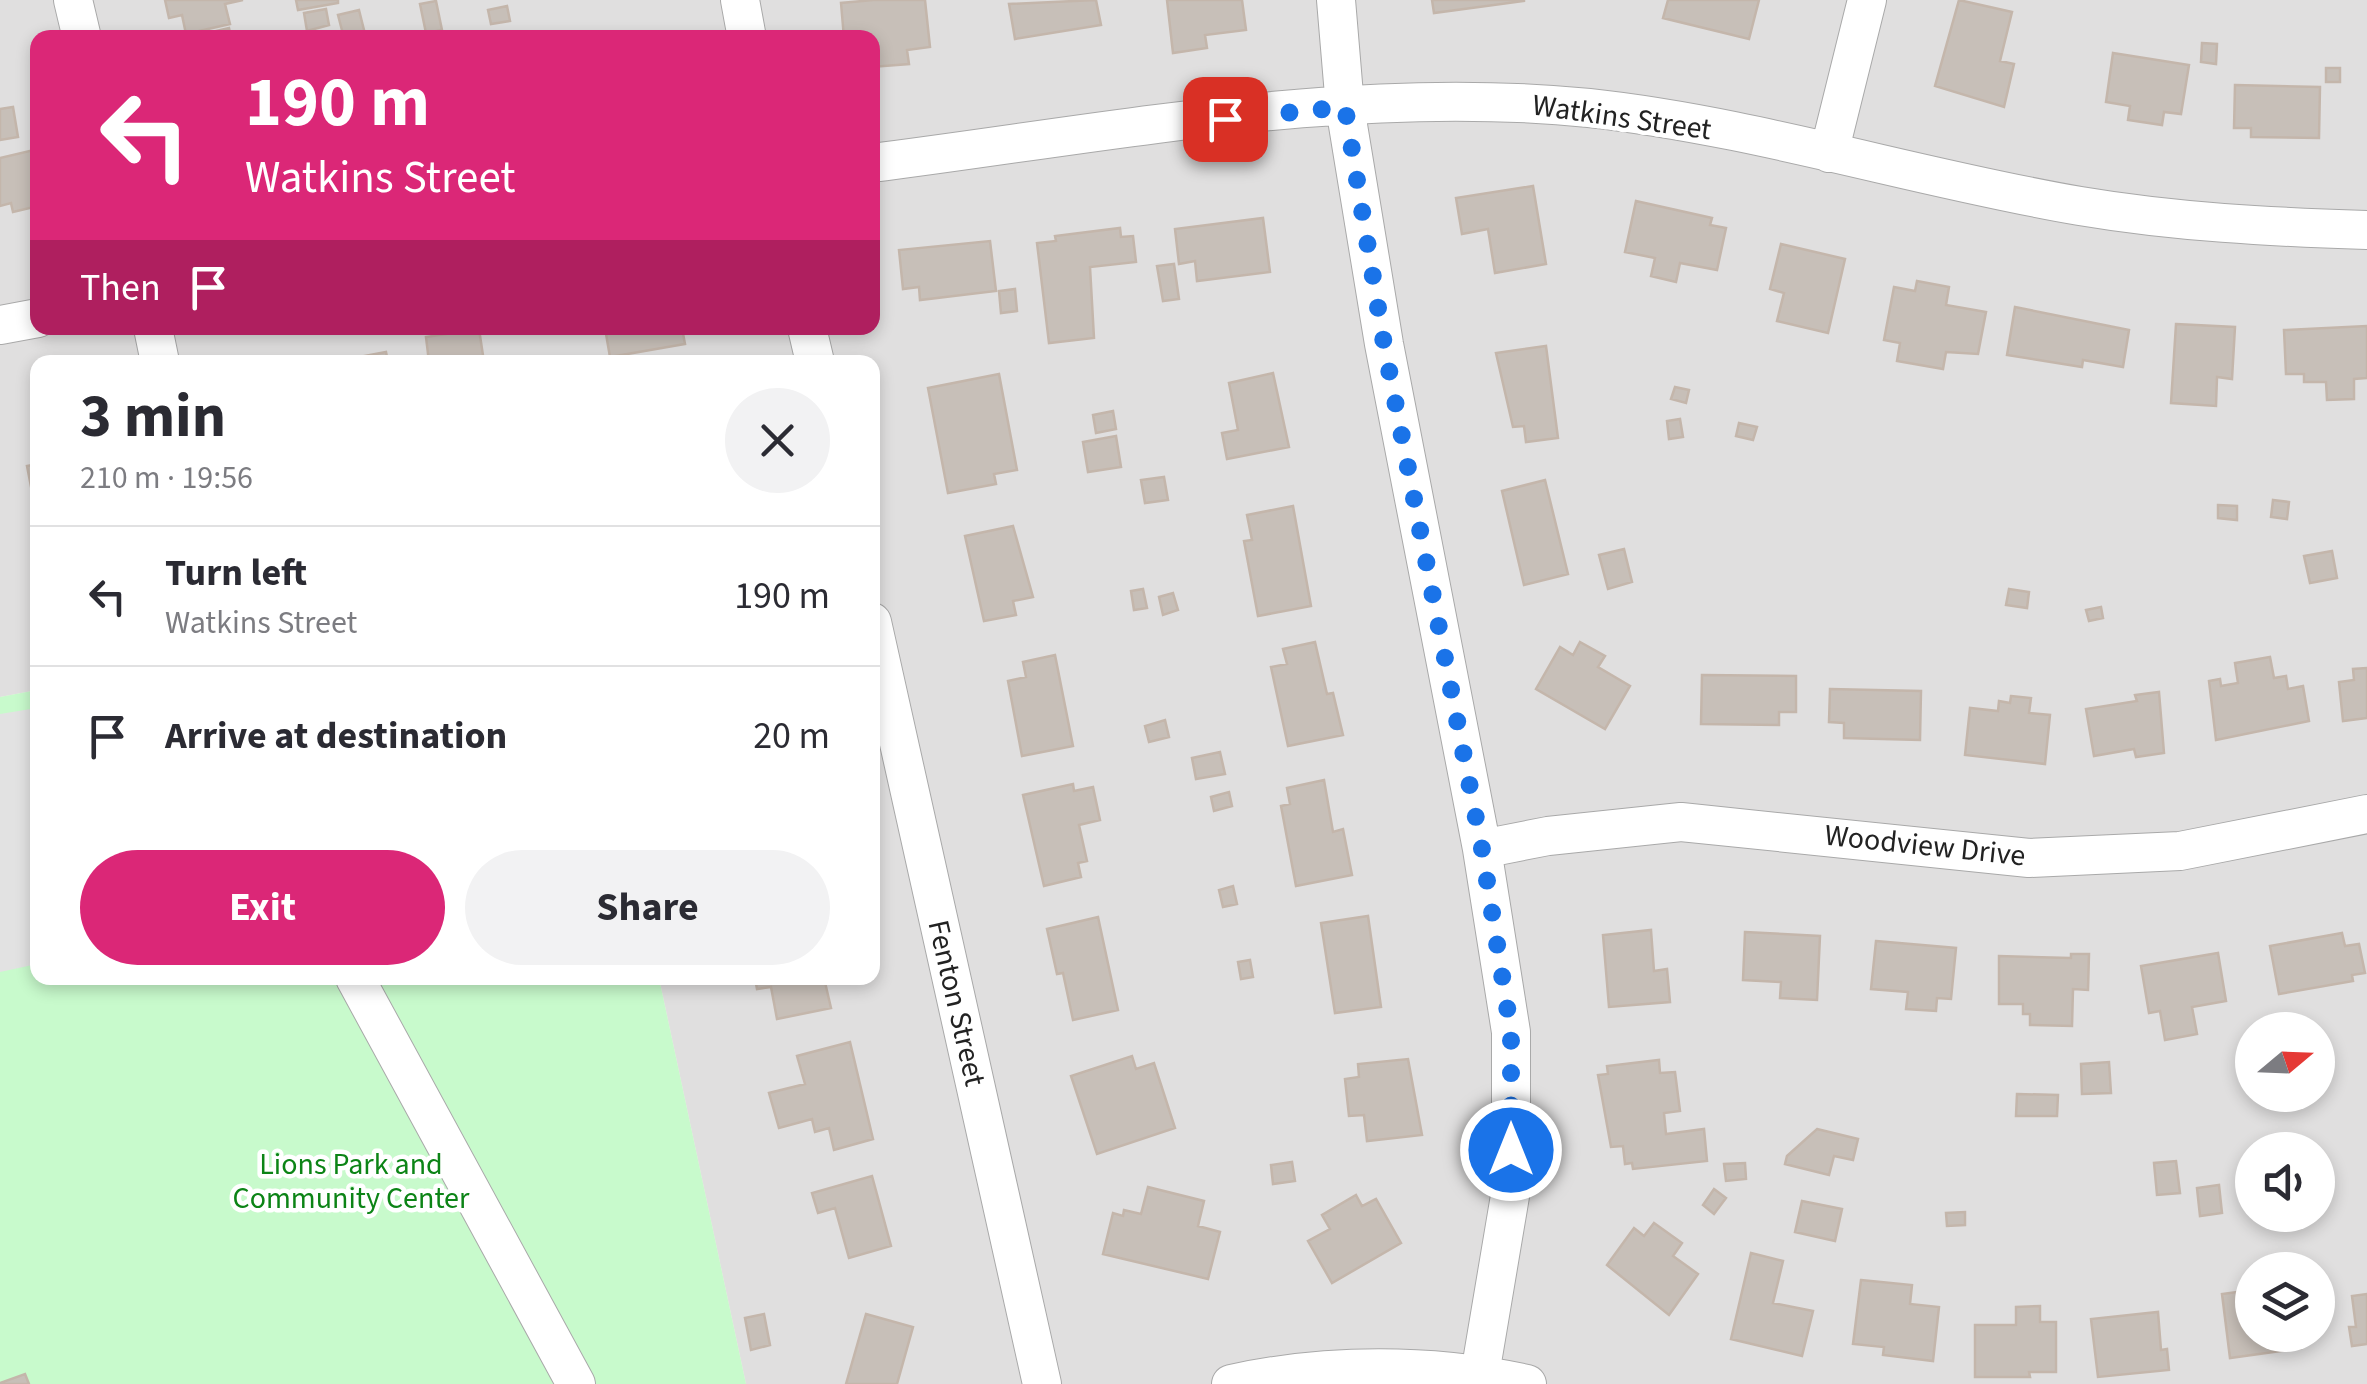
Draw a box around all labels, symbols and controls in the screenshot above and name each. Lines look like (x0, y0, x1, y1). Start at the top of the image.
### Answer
text: 190 m (245, 53, 430, 153)
icon: left (80, 70, 210, 200)
pin (1183, 77, 1268, 162)
street label: Watkins Street (1530, 84, 1714, 151)
icon: arrive (1198, 92, 1253, 147)
text: Watkins Street (245, 146, 515, 210)
icon: arrive (181, 260, 236, 315)
text: Then (80, 261, 161, 315)
text: 3 min (80, 375, 226, 460)
button: close (725, 388, 830, 493)
text: 210 m · 19:56 (80, 455, 253, 501)
text: Turn left (165, 546, 307, 600)
icon: left (80, 569, 135, 624)
text: 190 m (734, 569, 830, 623)
text: Watkins Street (165, 600, 357, 646)
icon: arrive (80, 709, 135, 764)
text: Arrive at destination (165, 709, 507, 763)
text: 20 m (753, 709, 830, 763)
street label: Woodview Drive (1822, 814, 2028, 877)
button: Exit (80, 850, 445, 965)
button: Share (465, 850, 830, 965)
street label: Fenton Street (917, 916, 997, 1090)
north arrow (2235, 1012, 2335, 1112)
map controls (2235, 1012, 2335, 1352)
position arrow (1459, 1098, 1563, 1202)
button: sound (2235, 1132, 2335, 1232)
park label: Lions Park and Community Center (233, 1143, 470, 1220)
button: layers (2235, 1252, 2335, 1352)

